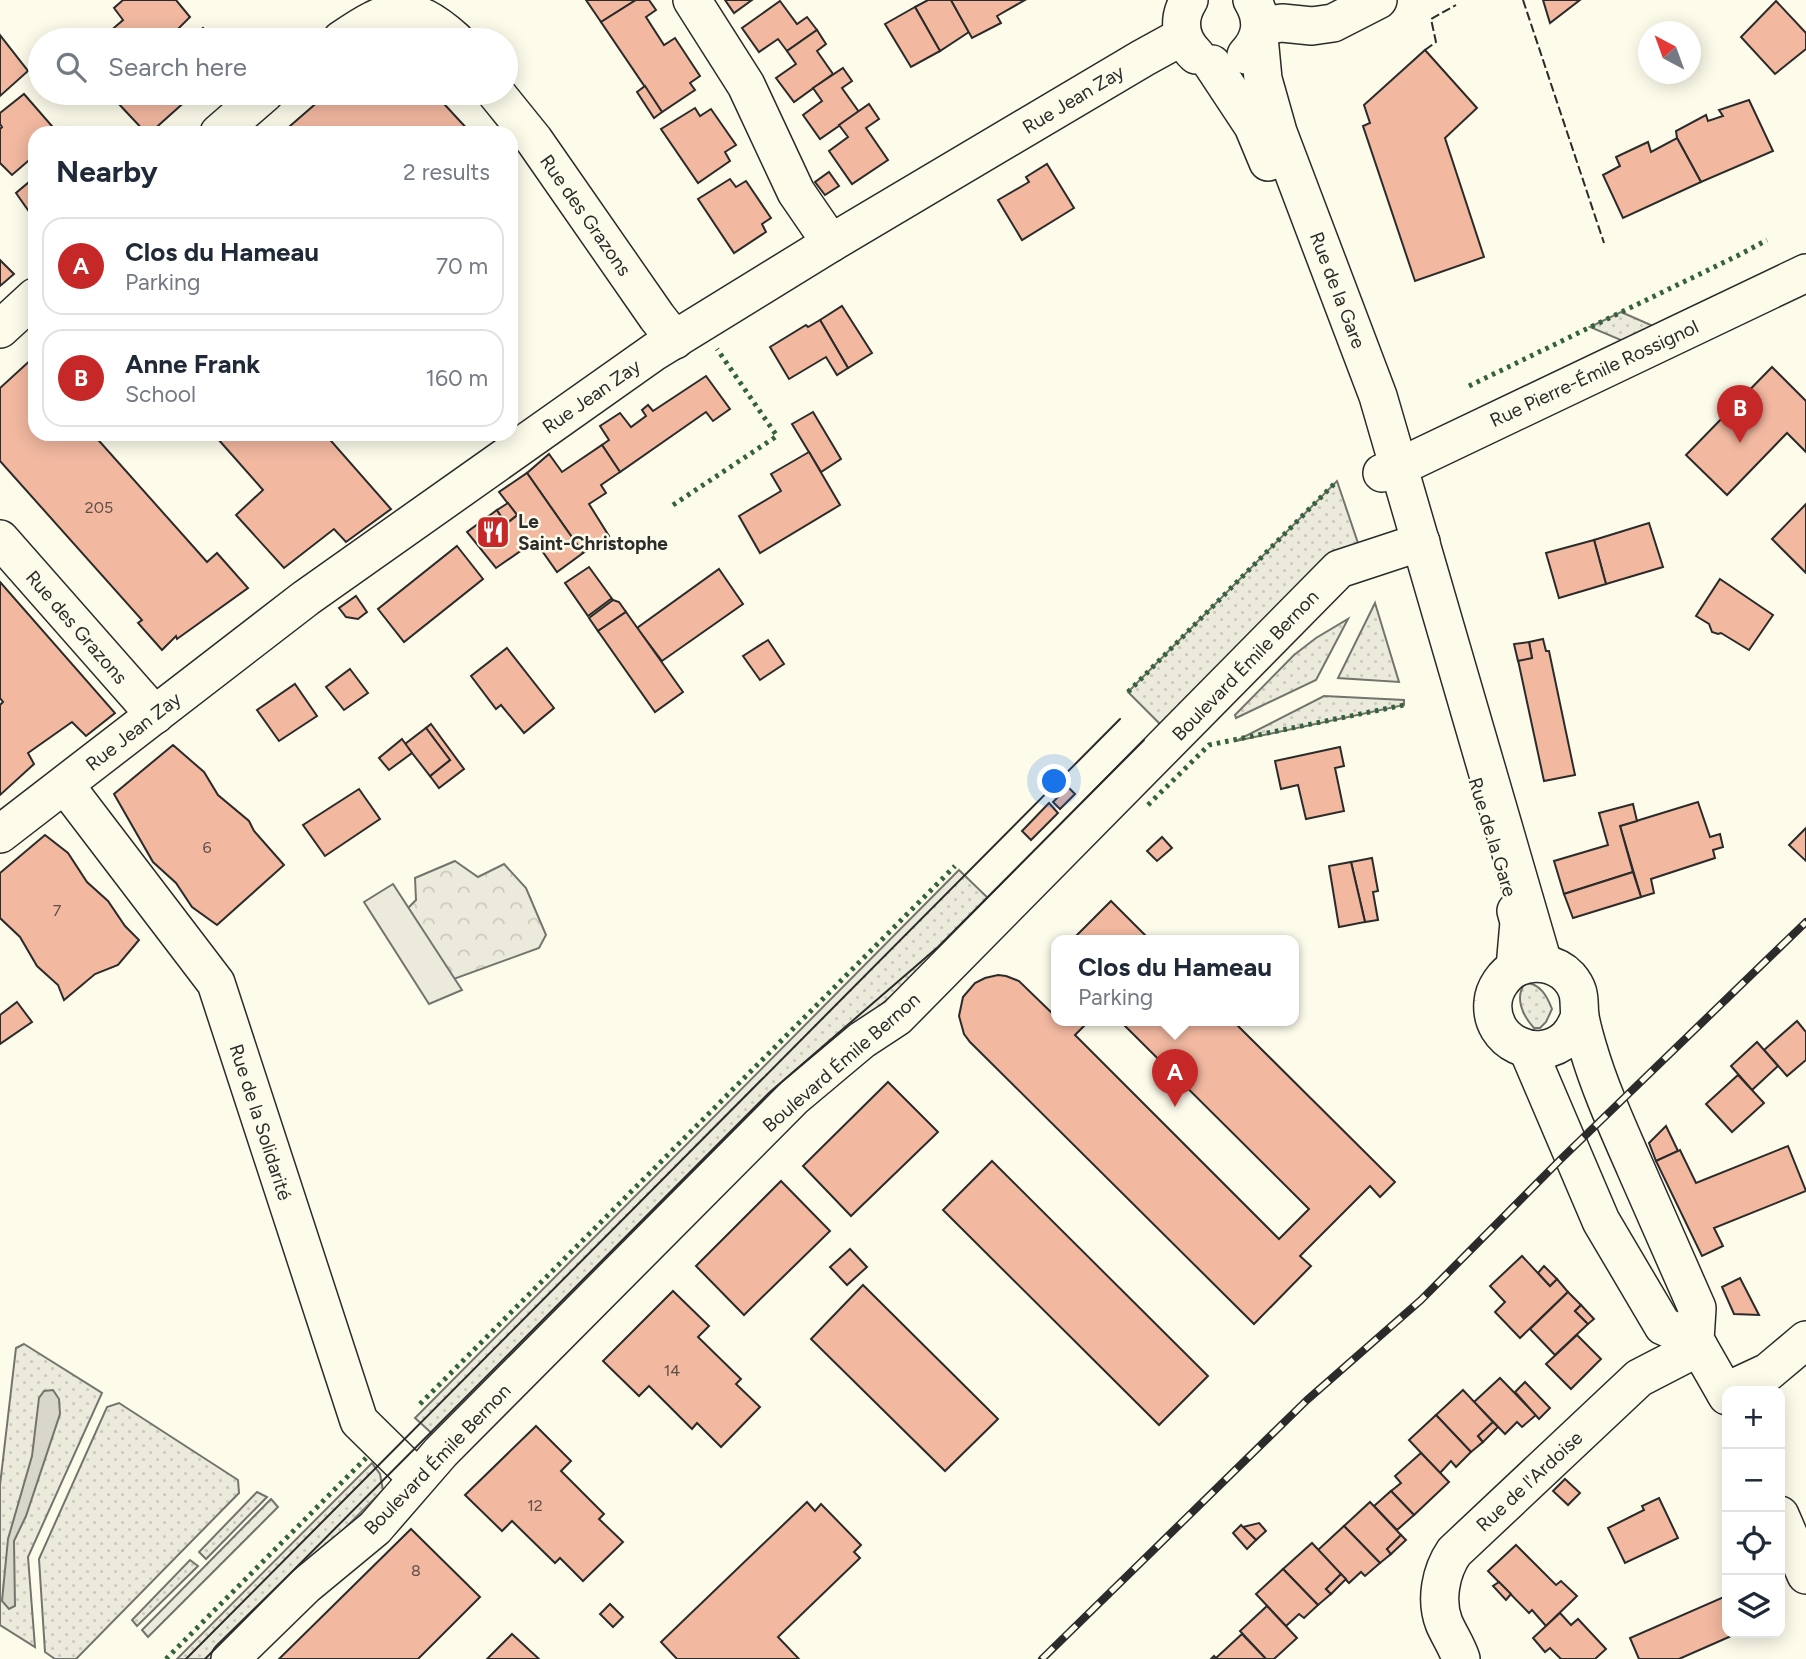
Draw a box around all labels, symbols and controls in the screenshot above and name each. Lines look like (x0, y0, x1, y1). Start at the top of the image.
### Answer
north arrow (1638, 21, 1701, 84)
search box (28, 28, 518, 105)
icon: search (52, 48, 90, 86)
text: Search here (108, 51, 247, 83)
street label: Rue Jean Zay (1018, 60, 1128, 139)
street label: Rue des Grazons (535, 150, 636, 281)
text: Nearby (56, 153, 158, 190)
text: 2 results (403, 158, 490, 186)
street label: Rue de la Gare (1305, 229, 1370, 352)
text: Clos du Hameau (125, 236, 319, 268)
text: A (73, 252, 89, 280)
text: 70 m (436, 252, 488, 280)
text: Parking (125, 268, 200, 296)
street label: Rue Pierre-Émile Rossignol (1486, 315, 1702, 432)
text: Anne Frank (125, 348, 260, 380)
street label: Rue Jean Zay (538, 354, 645, 439)
text: B (74, 364, 88, 392)
text: 160 m (425, 364, 488, 392)
text: School (125, 380, 196, 408)
pin: B (1717, 385, 1763, 443)
house number: 205 (85, 498, 113, 517)
place label: Le Saint-Christophe (518, 510, 668, 555)
restaurant icon: Le Saint-Christophe (474, 513, 512, 551)
street label: Rue des Grazons (21, 566, 132, 689)
street label: Boulevard Émile Bernon (1167, 585, 1323, 746)
street label: Rue Jean Zay (81, 687, 185, 776)
your location (1037, 764, 1071, 798)
street label: Rue de la Gare (1464, 775, 1522, 899)
house number: 6 (202, 838, 212, 857)
house number: 7 (53, 901, 62, 920)
popup (1051, 935, 1299, 1026)
text: Clos du Hameau (1078, 951, 1272, 983)
text: Parking (1078, 983, 1153, 1011)
street label: Boulevard Émile Bernon (758, 988, 925, 1137)
street label: Rue de la Solidarité (224, 1041, 297, 1203)
pin: A (1152, 1049, 1198, 1107)
house number: 14 (664, 1361, 680, 1380)
street label: Boulevard Émile Bernon (359, 1379, 515, 1540)
map controls (1722, 1386, 1785, 1638)
button: + (1722, 1386, 1785, 1449)
street label: Rue de l'Ardoise (1471, 1426, 1587, 1536)
button: − (1722, 1449, 1785, 1512)
house number: 12 (527, 1496, 543, 1515)
button: locate (1722, 1512, 1785, 1575)
house number: 8 (411, 1561, 421, 1580)
button: layers (1722, 1575, 1785, 1638)

